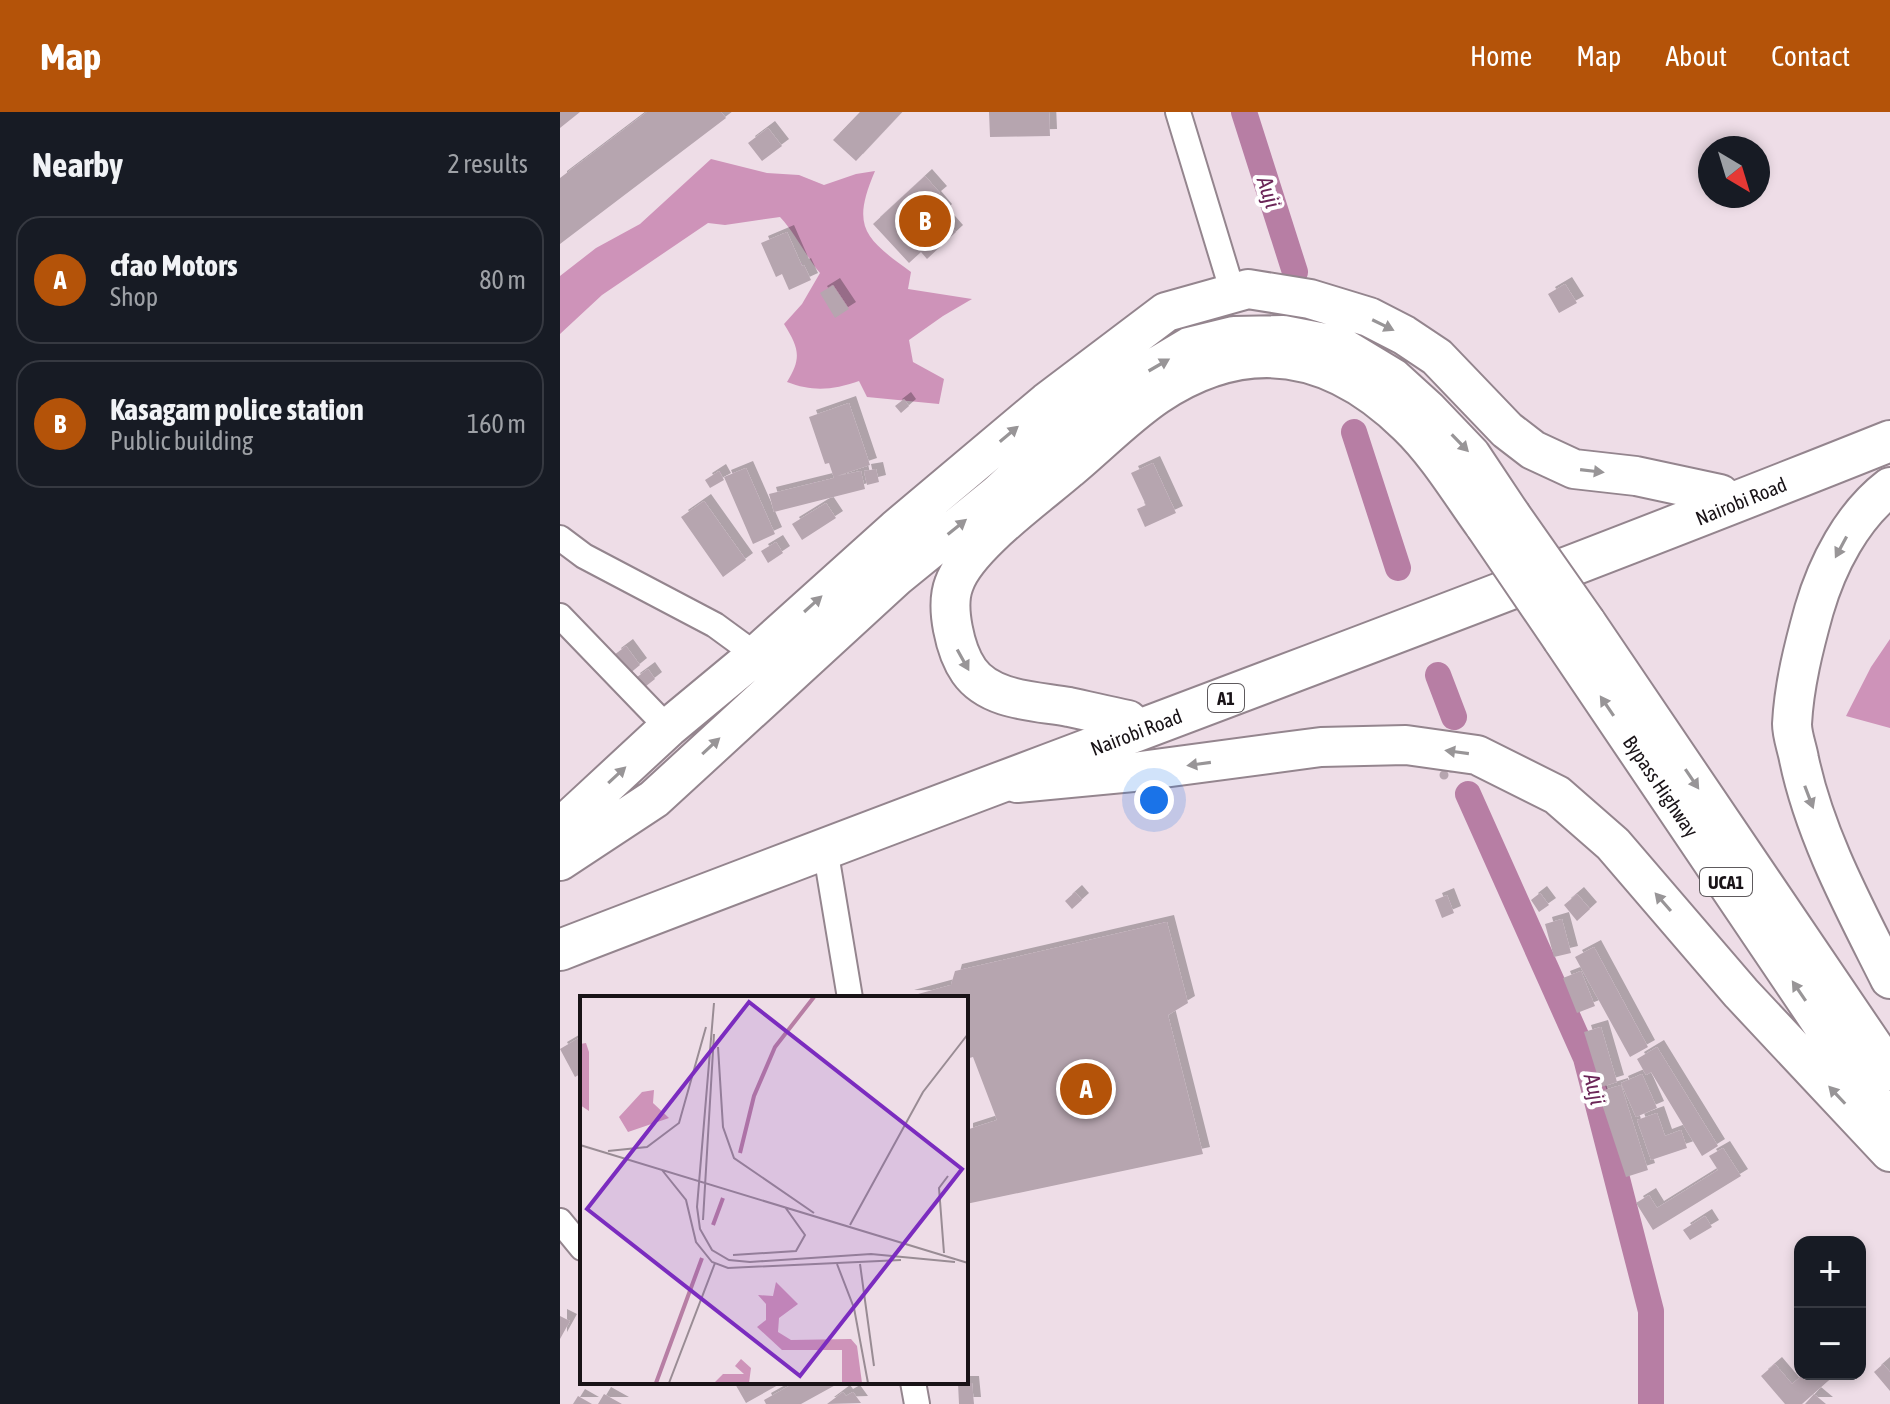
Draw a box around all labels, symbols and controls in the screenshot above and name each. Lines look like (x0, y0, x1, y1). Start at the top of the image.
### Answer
text: Map (40, 35, 101, 78)
text: Home (1470, 40, 1532, 72)
text: Map (1576, 40, 1621, 72)
text: About (1665, 40, 1727, 72)
text: Contact (1771, 40, 1850, 72)
north arrow (1698, 136, 1770, 208)
text: Nearby (32, 145, 123, 184)
text: 2 results (447, 149, 528, 179)
water label: Auji (1251, 172, 1286, 211)
pin: B (899, 191, 951, 251)
text: cfao Motors (110, 248, 238, 282)
text: A (54, 265, 66, 295)
text: 80 m (479, 265, 526, 295)
text: Shop (110, 282, 158, 312)
one-way arrow (1372, 318, 1395, 332)
one-way arrow (1147, 358, 1170, 371)
text: Kasagam police station (110, 392, 364, 426)
text: B (54, 409, 66, 439)
text: 160 m (467, 409, 526, 439)
text: Public building (110, 426, 253, 456)
one-way arrow (999, 426, 1019, 443)
one-way arrow (1450, 433, 1468, 452)
one-way arrow (1580, 465, 1605, 478)
street label: Nairobi Road (1692, 472, 1790, 530)
one-way arrow (947, 519, 967, 536)
one-way arrow (1835, 536, 1849, 558)
one-way arrow (803, 595, 823, 613)
one-way arrow (957, 649, 970, 672)
road number: A1 (1208, 684, 1244, 712)
one-way arrow (1599, 695, 1614, 716)
street label: Nairobi Road (1087, 704, 1185, 760)
street label: Bypass Highway (1619, 731, 1703, 841)
one-way arrow (701, 738, 720, 756)
one-way arrow (1445, 745, 1470, 758)
one-way arrow (1186, 758, 1211, 771)
one-way arrow (608, 767, 627, 785)
one-way arrow (1684, 768, 1699, 790)
your location (1134, 780, 1174, 820)
one-way arrow (1803, 785, 1816, 809)
road number: UCA1 (1700, 868, 1752, 896)
one-way arrow (1655, 893, 1672, 913)
one-way arrow (1792, 980, 1807, 1001)
inset map (580, 996, 968, 1384)
pin: A (1060, 1059, 1112, 1119)
water label: Auji (1578, 1070, 1611, 1107)
one-way arrow (1828, 1086, 1846, 1105)
map controls (1794, 1236, 1866, 1380)
button: + (1794, 1236, 1866, 1308)
button: − (1794, 1308, 1866, 1380)

